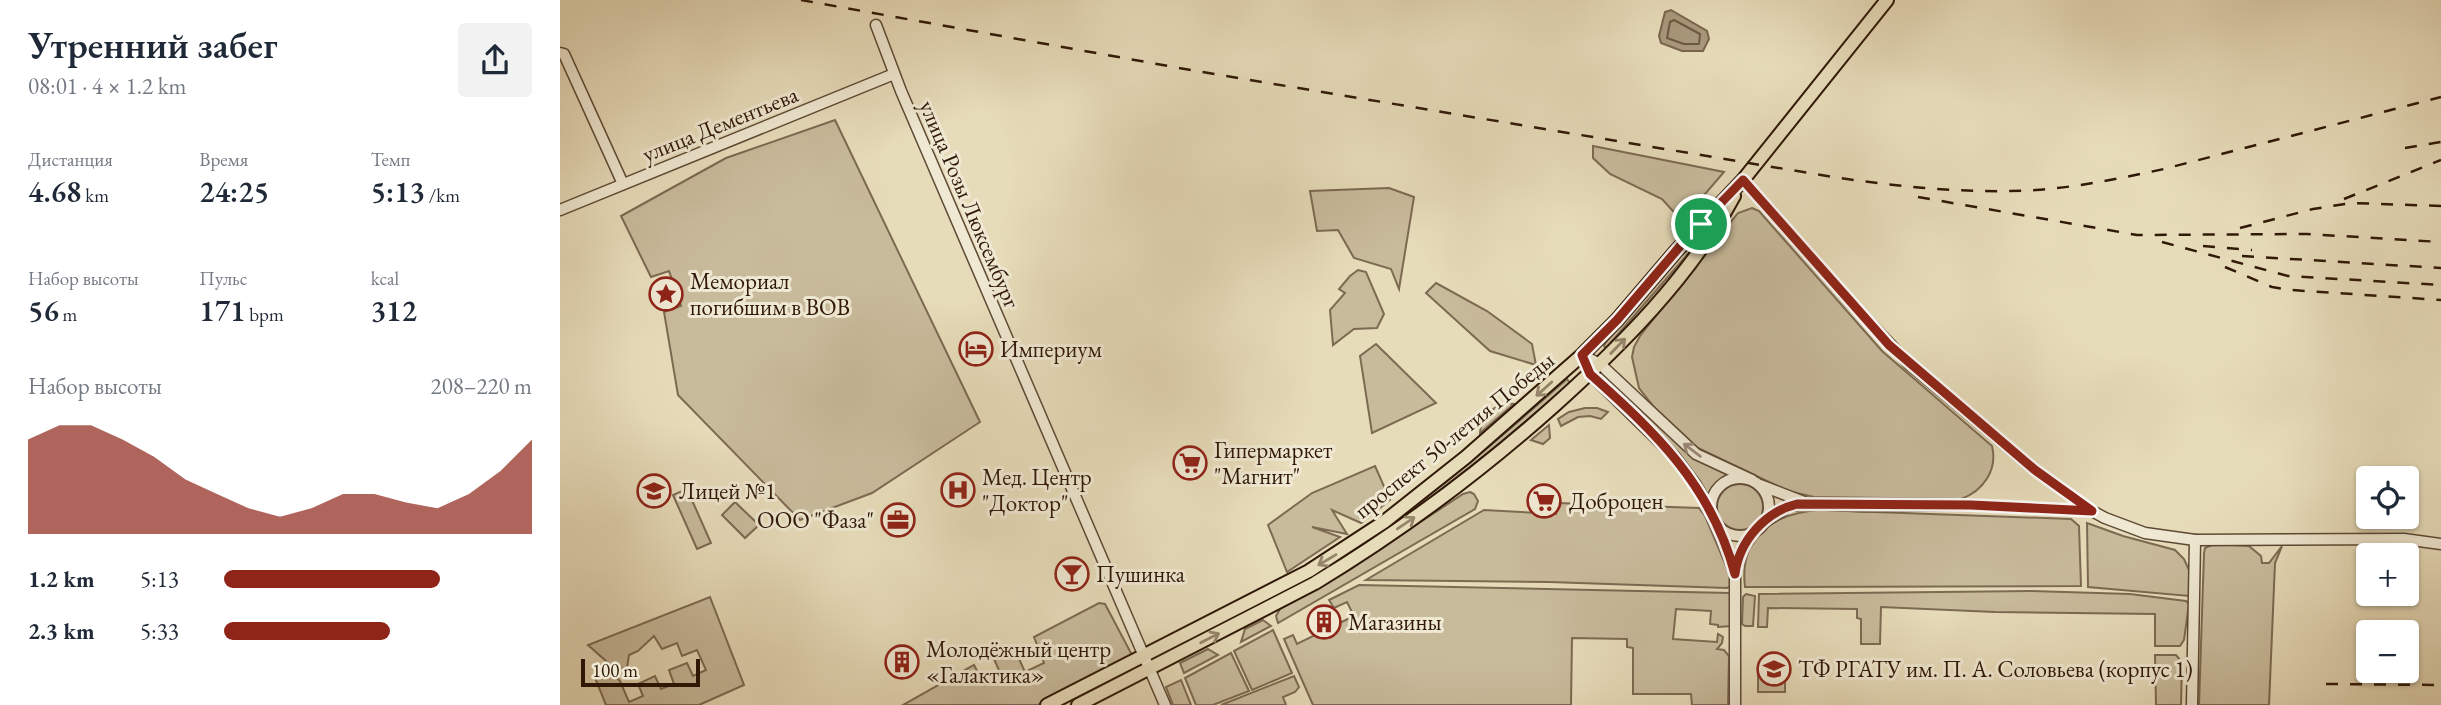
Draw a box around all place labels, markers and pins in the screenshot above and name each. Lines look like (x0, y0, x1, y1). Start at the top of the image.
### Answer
pin (1671, 194, 1731, 254)
place label: Мемориал погибшим в ВОВ (690, 266, 850, 322)
place icon: Мемориал погибшим в ВОВ (647, 275, 685, 313)
hotel icon: Империум (957, 330, 995, 368)
place label: Империум (1000, 334, 1103, 364)
place label: Гипермаркет "Магнит" (1214, 435, 1333, 491)
supermarket icon: Гипермаркет "Магнит" (1171, 444, 1209, 482)
place label: Мед. Центр "Доктор" (982, 462, 1092, 518)
hospital icon: Мед. Центр "Доктор" (939, 471, 977, 509)
school or university icon: Лицей №1 (635, 472, 673, 510)
place label: Лицей №1 (679, 476, 776, 506)
supermarket icon: Доброцен (1525, 482, 1563, 520)
place label: Доброцен (1569, 486, 1664, 516)
office icon: ООО "Фаза" (879, 501, 917, 539)
place label: ООО "Фаза" (757, 505, 874, 535)
bar icon: Пушинка (1053, 555, 1091, 593)
place label: Пушинка (1096, 559, 1186, 589)
building icon: Магазины (1305, 603, 1343, 641)
place label: Магазины (1348, 607, 1442, 637)
place label: Молодёжный центр «Галактика» (926, 634, 1111, 690)
building icon: Молодёжный центр «Галактика» (883, 643, 921, 681)
school or university icon: ТФ РГАТУ им. П. А. Соловьева (корпус 1) (1755, 650, 1793, 688)
place label: ТФ РГАТУ им. П. А. Соловьева (корпус 1) (1798, 654, 2193, 684)

